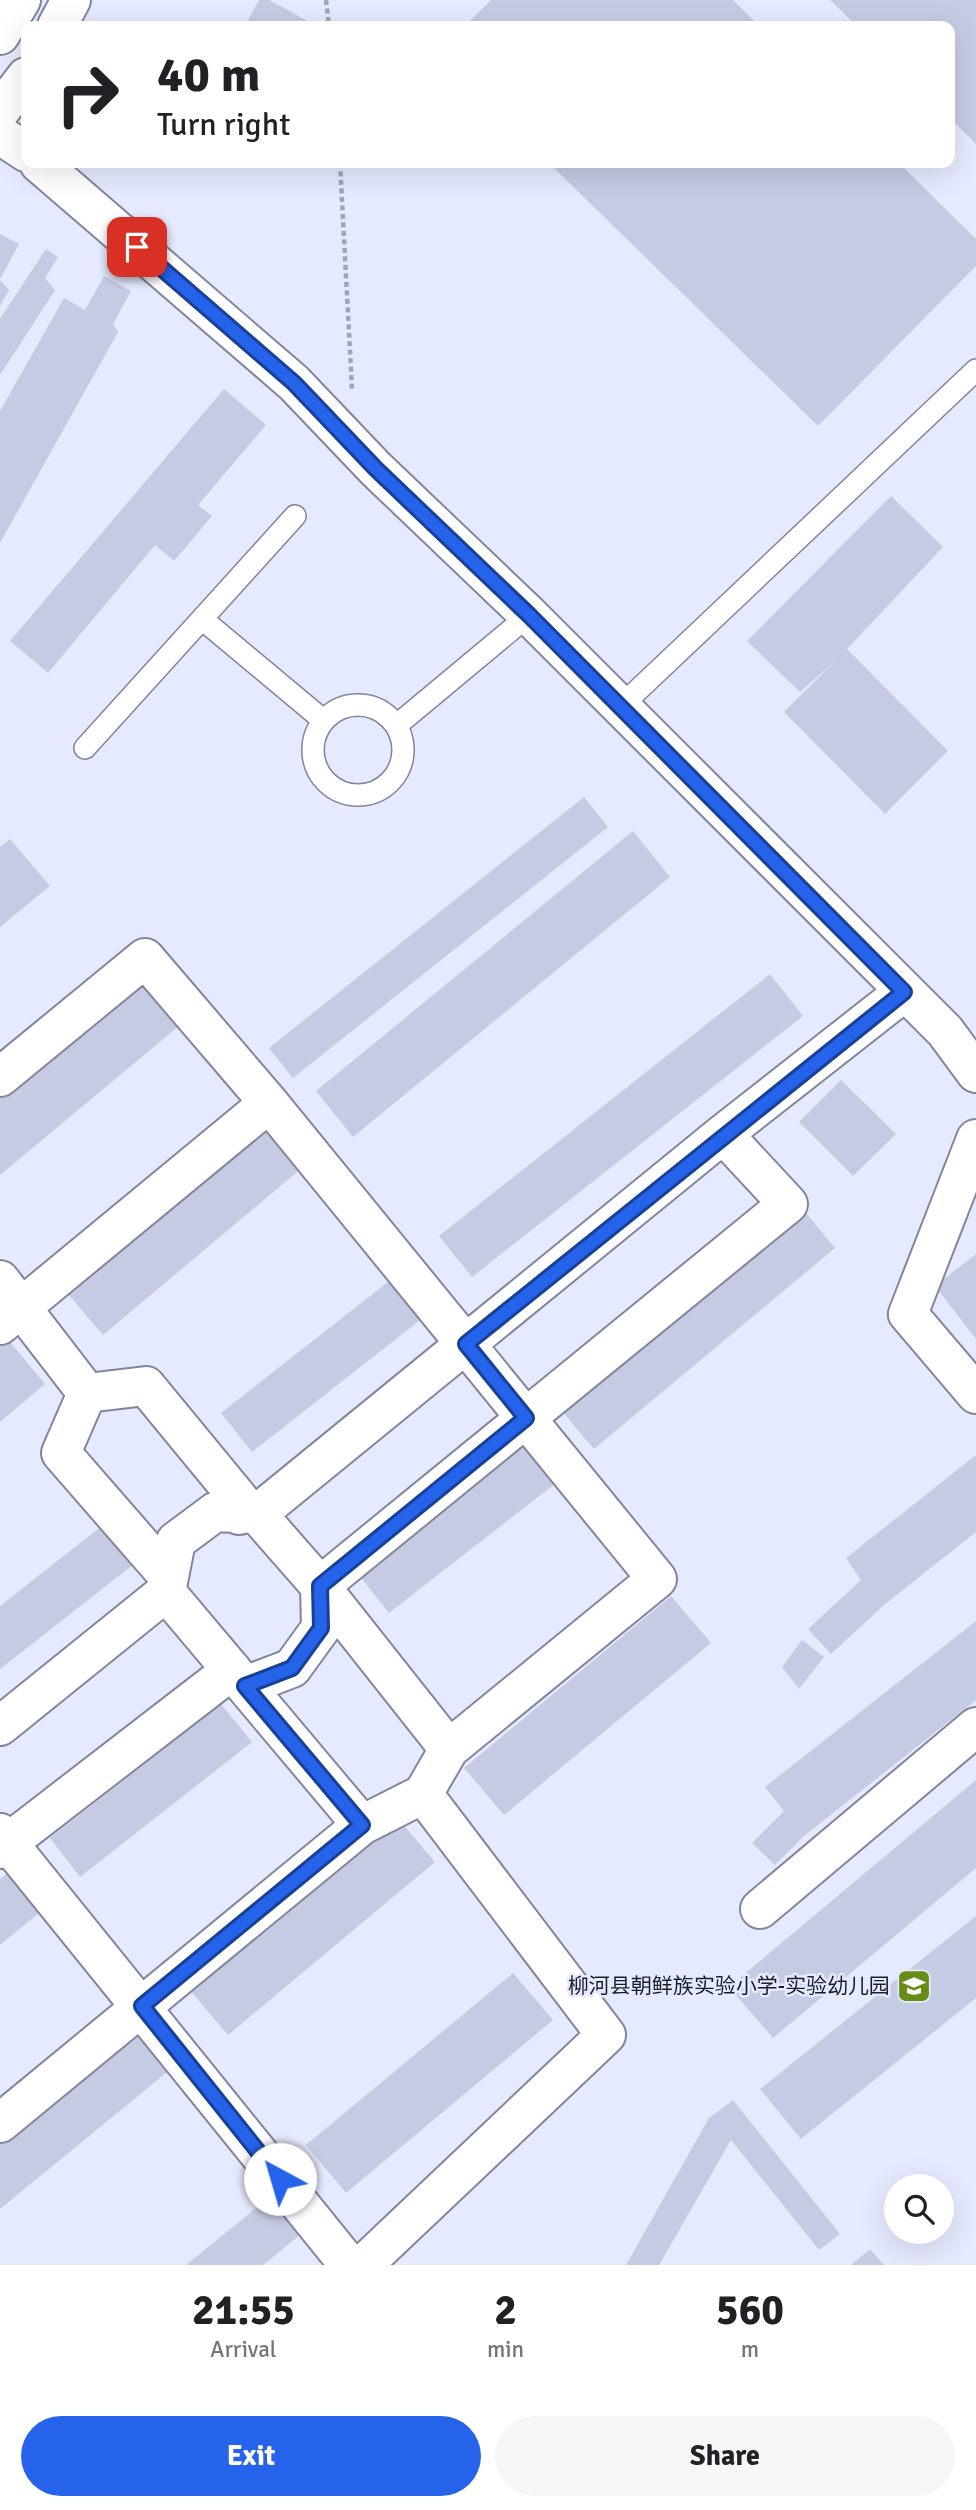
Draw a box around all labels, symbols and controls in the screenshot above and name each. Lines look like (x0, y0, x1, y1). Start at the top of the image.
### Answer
text: 40 m (157, 45, 260, 105)
icon: right (42, 49, 133, 140)
text: Turn right (157, 105, 290, 144)
pin (107, 217, 167, 277)
icon: arrive (118, 228, 156, 266)
school or university icon: 柳河县朝鲜族实验小学-实验幼儿园 (895, 1967, 933, 2005)
place label: 柳河县朝鲜族实验小学-实验幼儿园 (568, 1973, 890, 1999)
position arrow (243, 2142, 317, 2216)
map controls (884, 2174, 954, 2244)
button: search (884, 2174, 954, 2244)
text: 21:55 (192, 2285, 295, 2336)
text: 2 (494, 2285, 517, 2336)
text: 560 (716, 2285, 784, 2336)
text: Arrival (210, 2335, 277, 2364)
text: min (487, 2335, 524, 2364)
text: m (741, 2335, 759, 2364)
button: Exit (21, 2416, 481, 2496)
button: Share (495, 2416, 955, 2496)

